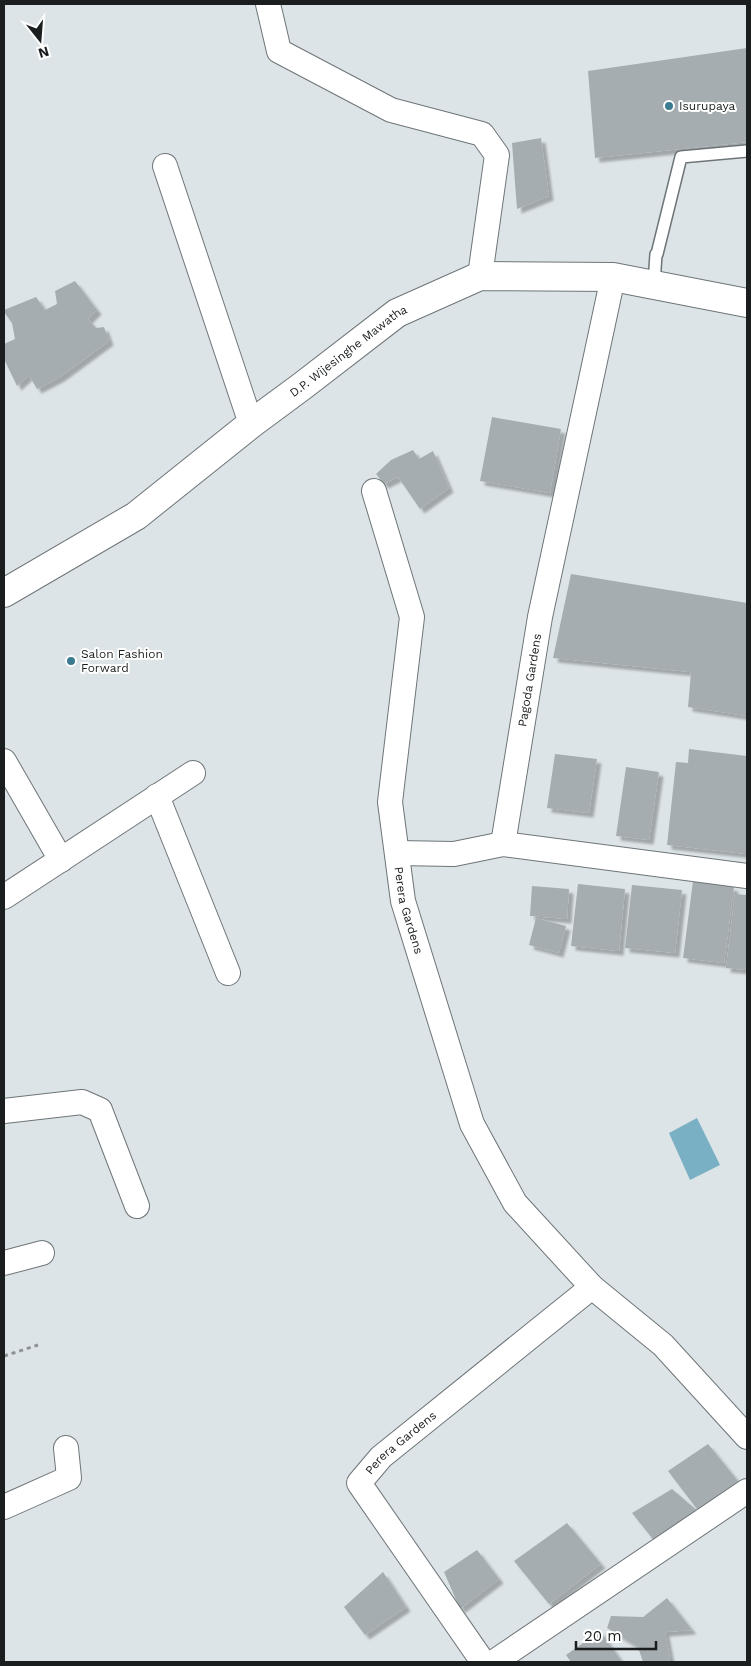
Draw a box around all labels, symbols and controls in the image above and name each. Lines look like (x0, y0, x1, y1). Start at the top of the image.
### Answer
north arrow (15, 15, 65, 65)
text: N (37, 43, 51, 62)
place label: Isurupaya (679, 99, 735, 113)
marker: Isurupaya (663, 100, 675, 112)
street label: D.P. Wijesinghe Mawatha (287, 302, 409, 400)
street label: Pagoda Gardens (515, 632, 544, 728)
place label: Salon Fashion Forward (81, 647, 163, 675)
marker: Salon Fashion Forward (65, 655, 77, 667)
street label: Perera Gardens (392, 866, 426, 956)
street label: Perera Gardens (362, 1408, 439, 1477)
scale bar (576, 1618, 656, 1650)
text: 20 m (584, 1627, 622, 1645)

